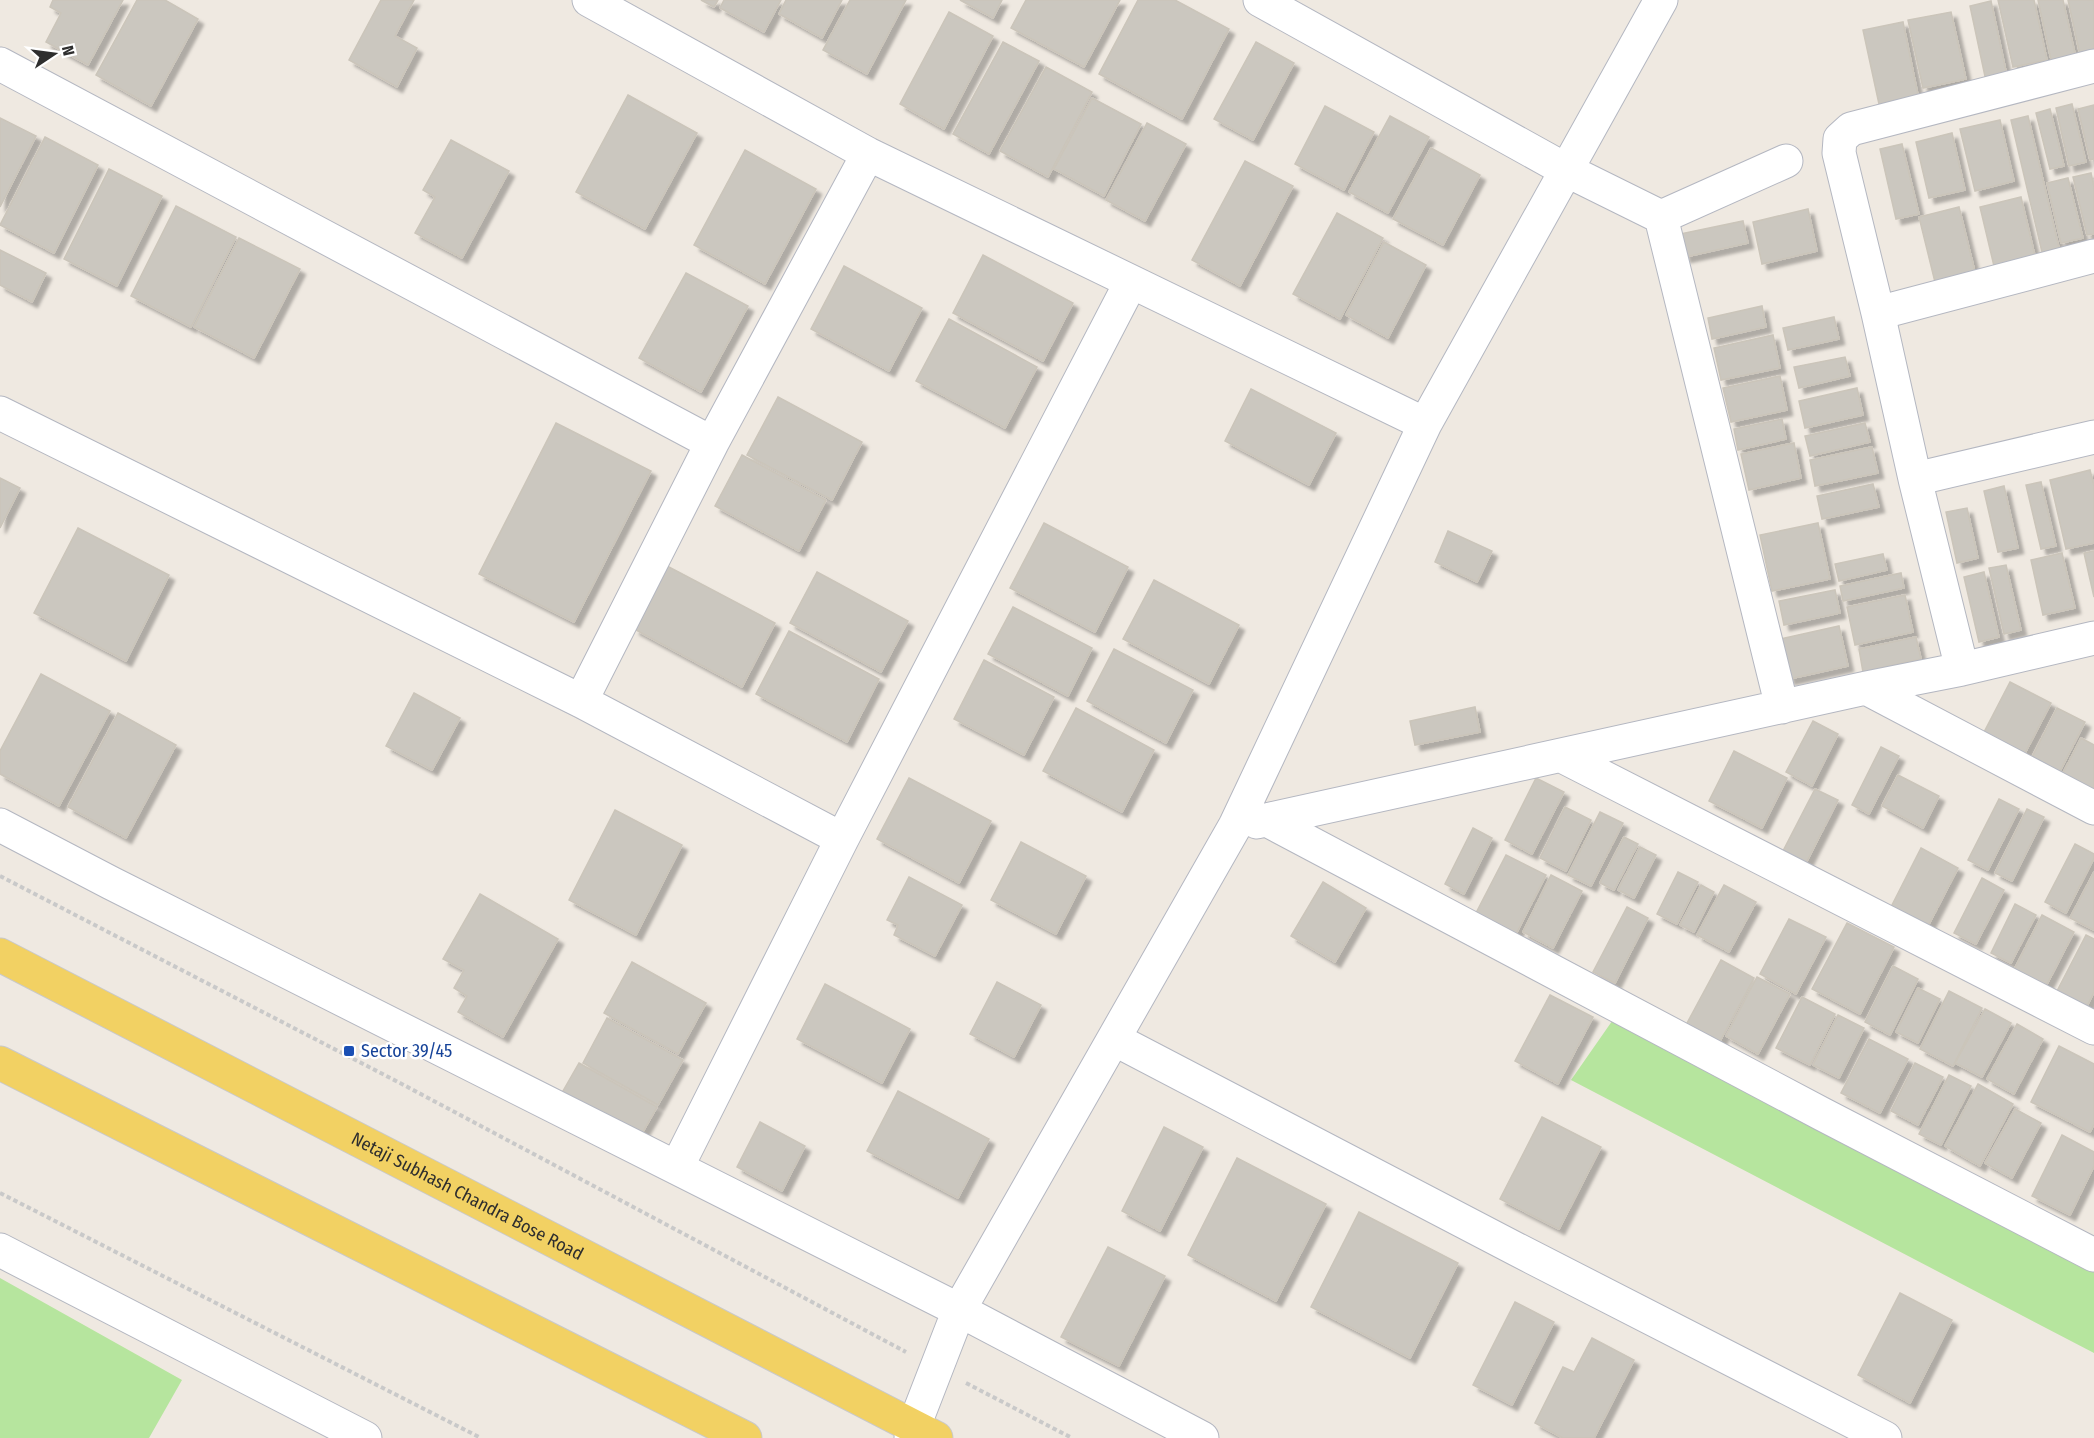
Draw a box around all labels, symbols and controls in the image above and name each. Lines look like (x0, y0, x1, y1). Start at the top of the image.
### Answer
north arrow (24, 24, 84, 84)
text: N (58, 44, 78, 58)
place label: Sector 39/45 (361, 1040, 452, 1062)
marker: Sector 39/45 (342, 1044, 356, 1058)
street label: Netaji Subhash Chandra Bose Road (348, 1127, 587, 1265)

